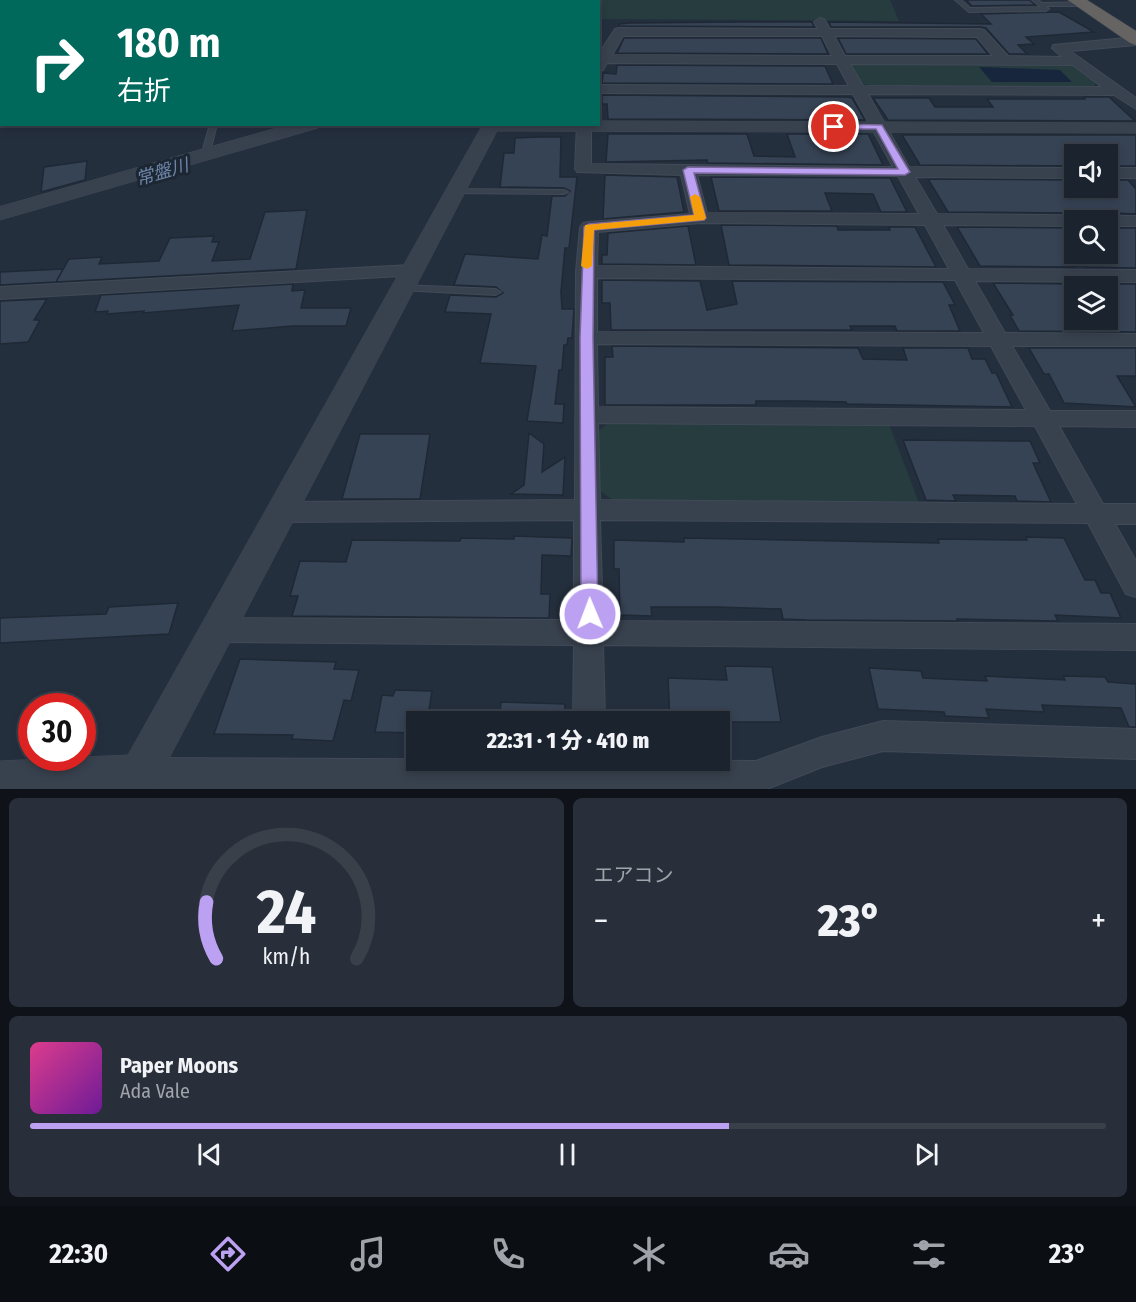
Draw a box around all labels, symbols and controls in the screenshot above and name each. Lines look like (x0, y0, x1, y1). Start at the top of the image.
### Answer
text: 180 m (117, 18, 221, 68)
icon: right (18, 24, 96, 102)
text: 右折 (117, 75, 171, 107)
pin (808, 101, 859, 152)
icon: arrive (817, 110, 850, 143)
map controls (1064, 144, 1118, 330)
button: sound (1064, 144, 1118, 198)
water label: 常盤川 (133, 153, 193, 190)
button: search (1064, 210, 1118, 264)
button: layers (1064, 276, 1118, 330)
position arrow (558, 582, 622, 646)
speed limit sign: 30 (18, 693, 96, 771)
text: 22:31 · 1 分 · 410 m (487, 727, 649, 754)
text: エアコン (594, 863, 674, 887)
text: 24 (255, 875, 316, 950)
text: 23° (818, 894, 882, 948)
text: − (594, 901, 608, 941)
text: + (1091, 901, 1106, 941)
text: km/h (262, 945, 310, 971)
text: Paper Moons (120, 1052, 238, 1079)
text: Ada Vale (120, 1079, 190, 1103)
icon: previous (193, 1138, 226, 1171)
icon: pause (551, 1138, 584, 1171)
icon: next (910, 1138, 943, 1171)
icon: directions (207, 1233, 249, 1275)
icon: music (347, 1233, 389, 1275)
icon: phone (487, 1233, 529, 1275)
icon: climate (628, 1233, 670, 1275)
icon: car (768, 1233, 810, 1275)
icon: filters (908, 1233, 950, 1275)
text: 22:30 (49, 1238, 108, 1270)
text: 23° (1049, 1238, 1087, 1270)

